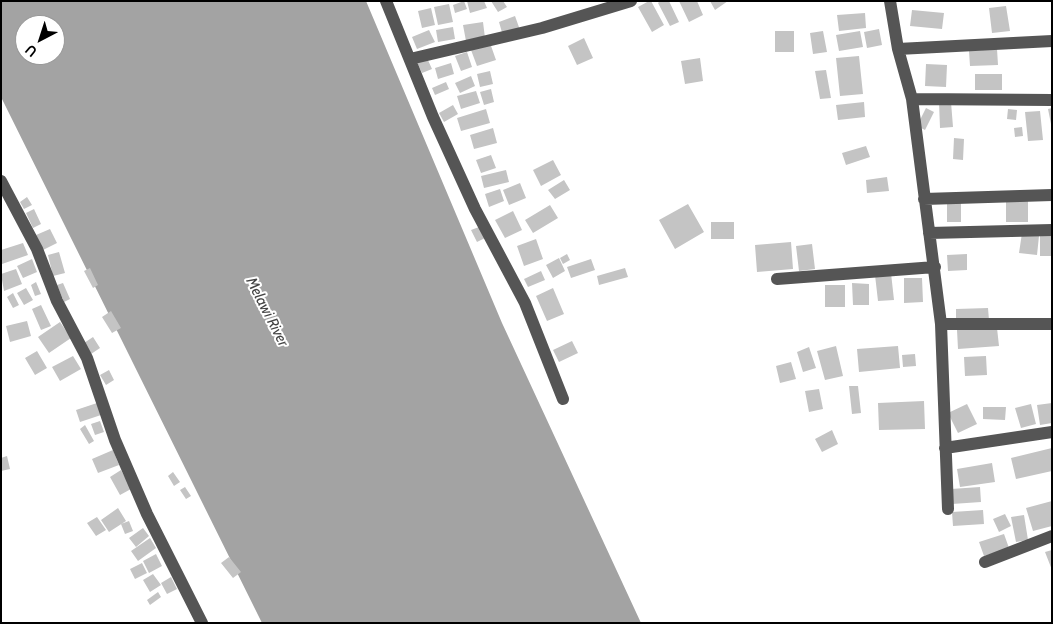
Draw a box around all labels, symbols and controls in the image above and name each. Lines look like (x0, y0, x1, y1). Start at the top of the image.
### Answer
north arrow (15, 15, 65, 65)
text: U (21, 41, 41, 61)
water label: Melawi River (242, 274, 292, 350)

